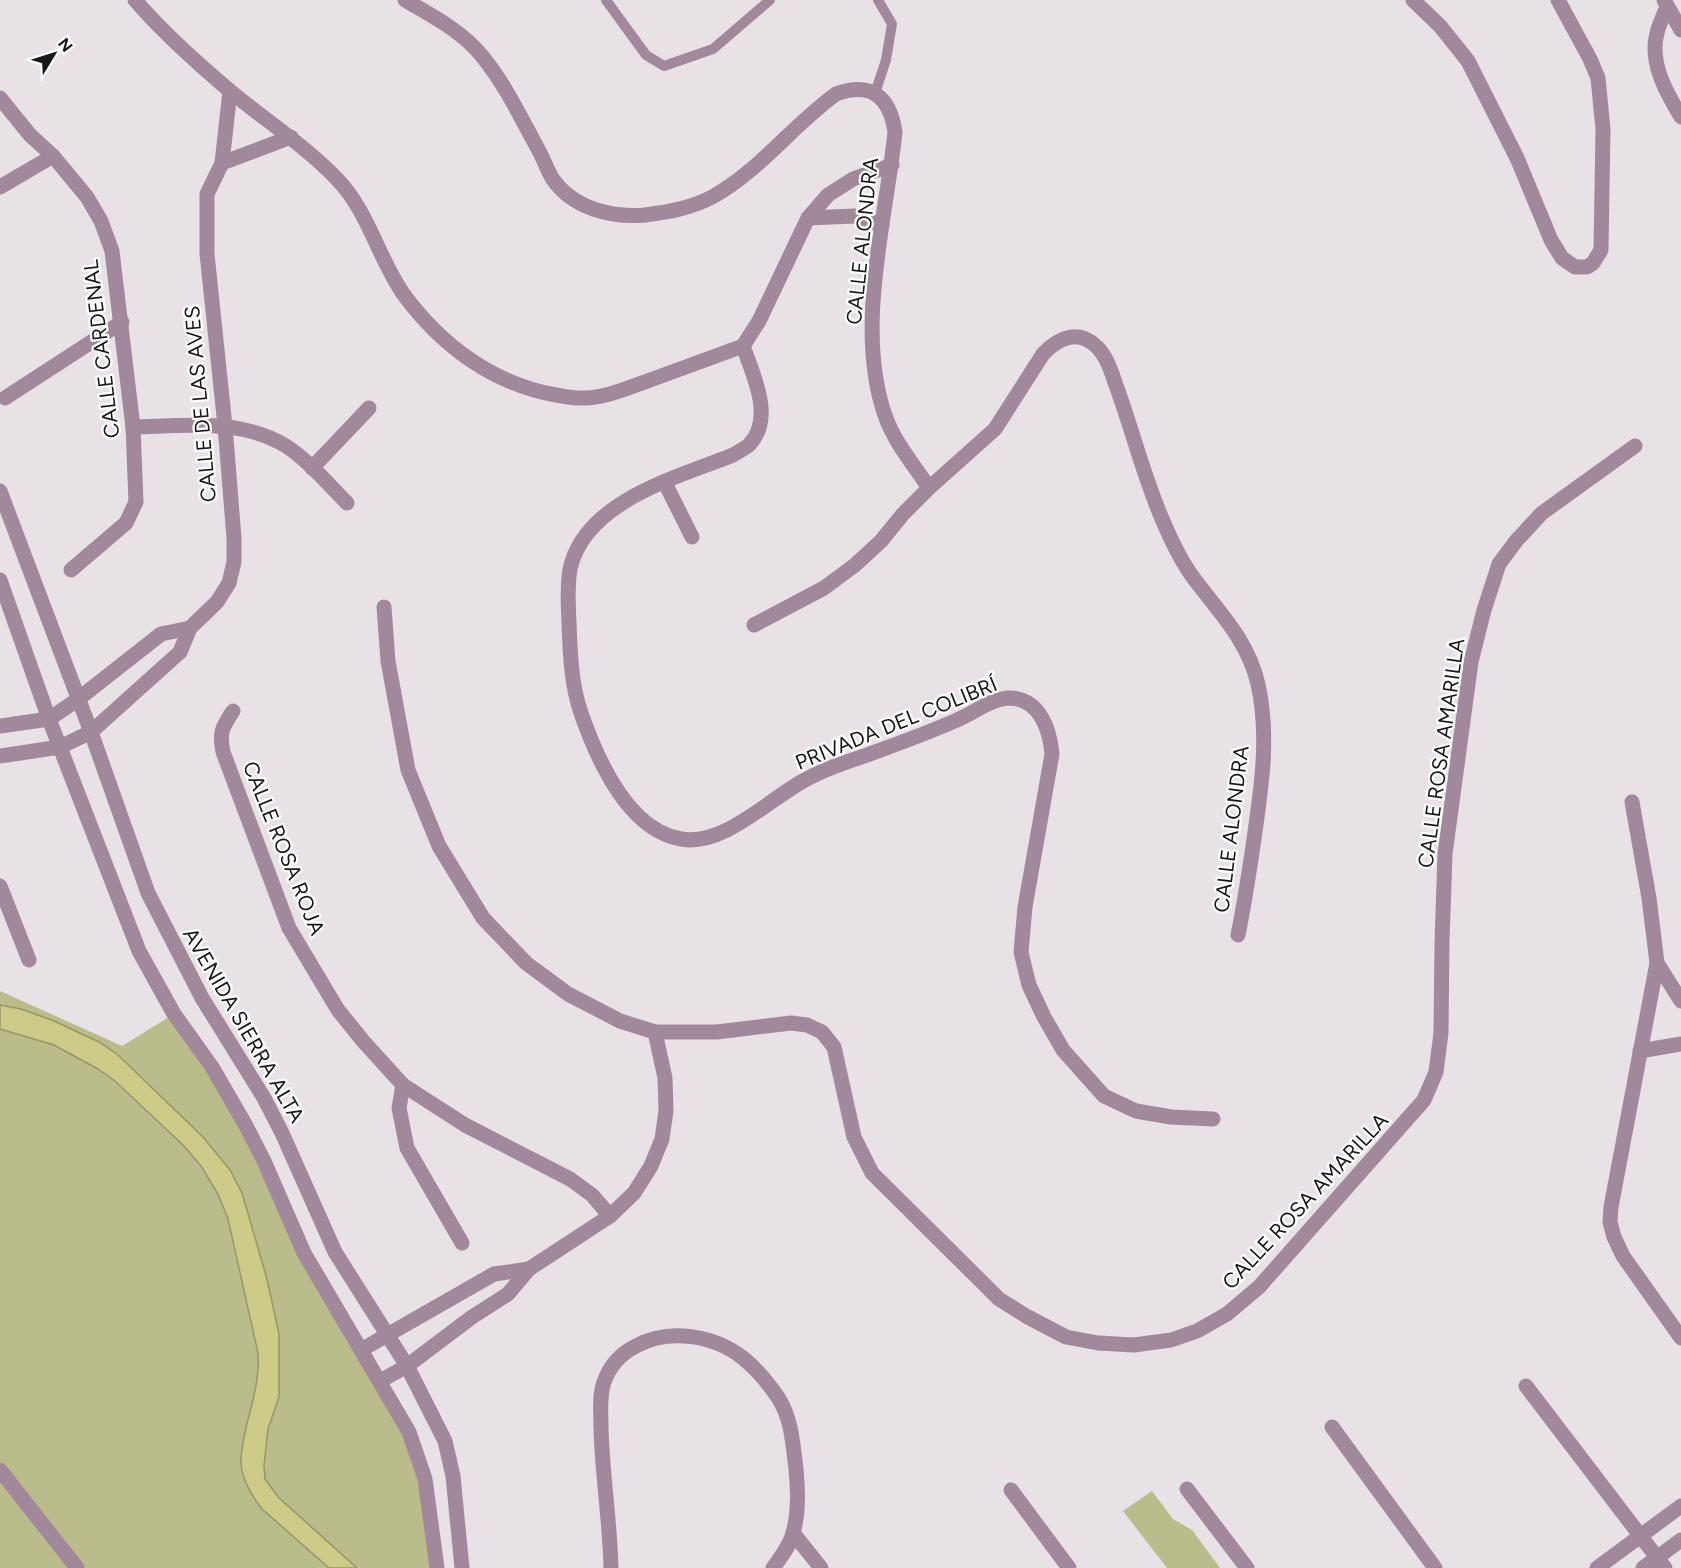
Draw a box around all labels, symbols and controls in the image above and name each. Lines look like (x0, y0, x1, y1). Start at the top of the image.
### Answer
north arrow (24, 24, 84, 84)
text: N (54, 34, 77, 56)
street label: CALLE ALONDRA (841, 156, 883, 326)
street label: CALLE CARDENAL (78, 258, 124, 440)
street label: CALLE DE LAS AVES (179, 305, 221, 503)
street label: CALLE ROSA AMARILLA (1413, 637, 1469, 869)
street label: PRIVADA DEL COLIBRÍ (791, 671, 1002, 775)
street label: CALLE ALONDRA (1208, 744, 1254, 914)
street label: CALLE ROSA ROJA (238, 758, 330, 938)
street label: AVENIDA SIERRA ALTA (178, 923, 310, 1127)
street label: CALLE ROSA AMARILLA (1217, 1108, 1393, 1294)

